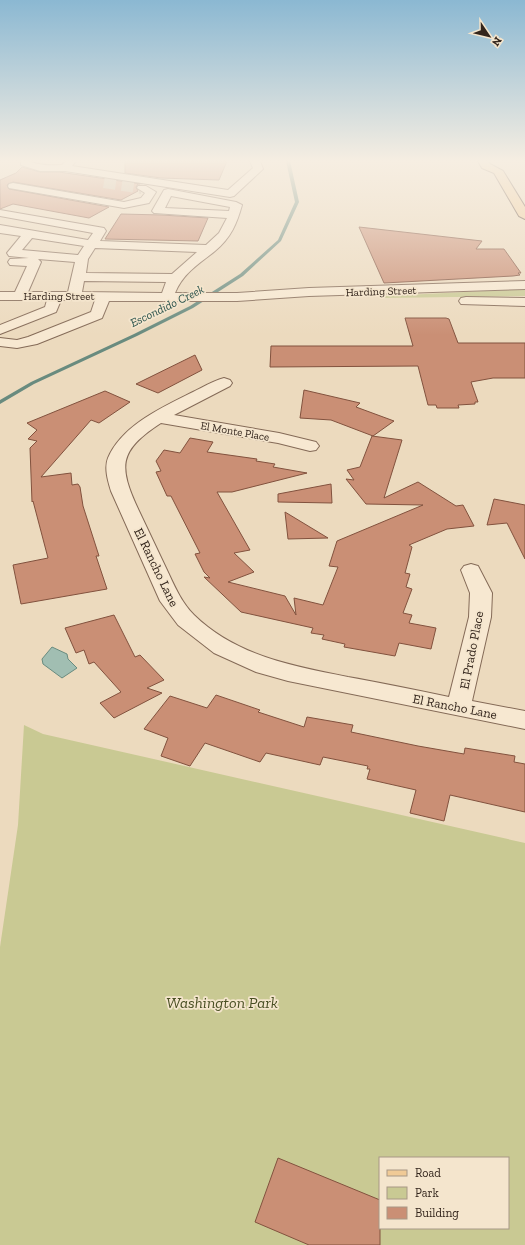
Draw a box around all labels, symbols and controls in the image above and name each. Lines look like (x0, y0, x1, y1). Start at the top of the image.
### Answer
north arrow (469, 16, 509, 56)
text: N (489, 34, 505, 49)
water label: Escondido Creek (128, 282, 207, 330)
street label: Harding Street (345, 284, 418, 299)
street label: Harding Street (23, 290, 95, 303)
street label: El Monte Place (199, 419, 270, 444)
street label: El Rancho Lane (131, 525, 182, 609)
street label: El Prado Place (457, 610, 486, 690)
street label: El Rancho Lane (411, 691, 498, 722)
park label: Washington Park (166, 993, 278, 1012)
legend (379, 1157, 509, 1229)
text: Road (415, 1166, 441, 1180)
text: Park (415, 1186, 440, 1200)
text: Building (415, 1206, 459, 1220)

